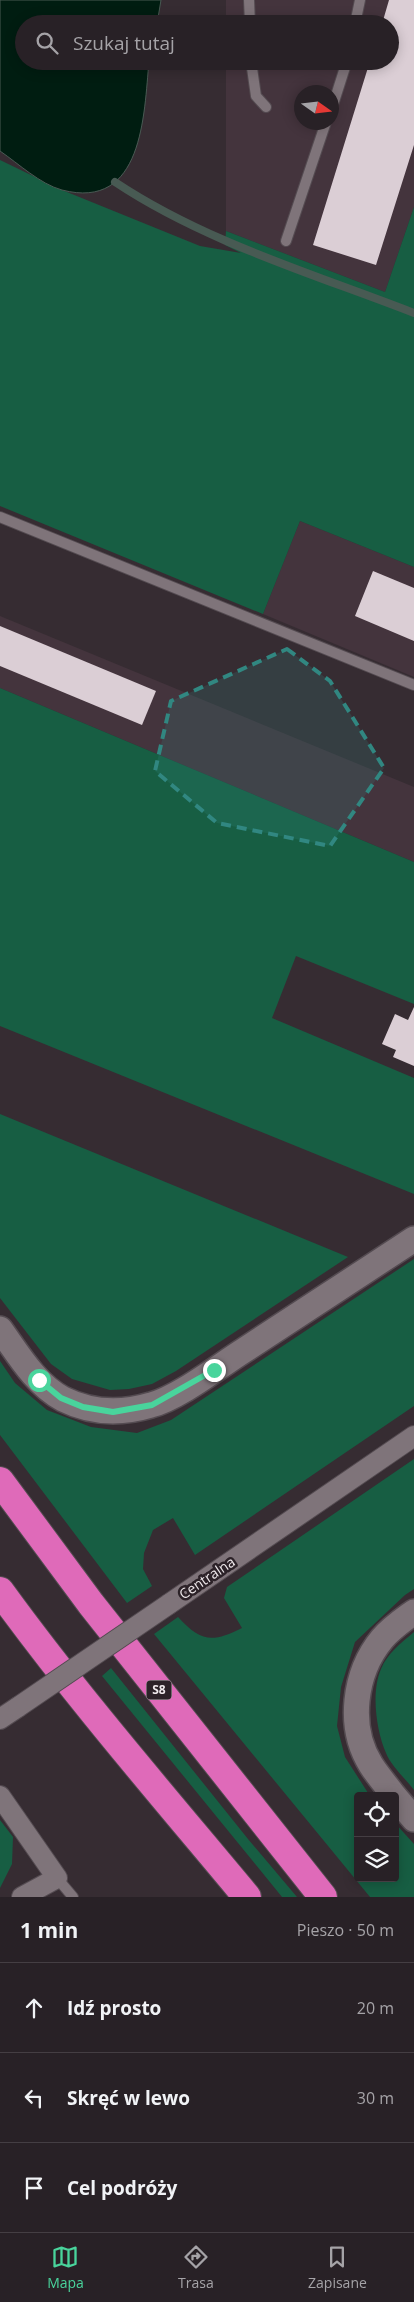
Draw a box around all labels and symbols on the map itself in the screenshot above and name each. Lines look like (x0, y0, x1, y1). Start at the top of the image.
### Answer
north arrow (294, 85, 339, 130)
route end (203, 1359, 226, 1382)
route start (28, 1369, 51, 1392)
street label: Centralna (175, 1552, 238, 1603)
road number: S8 (146, 1680, 172, 1700)

